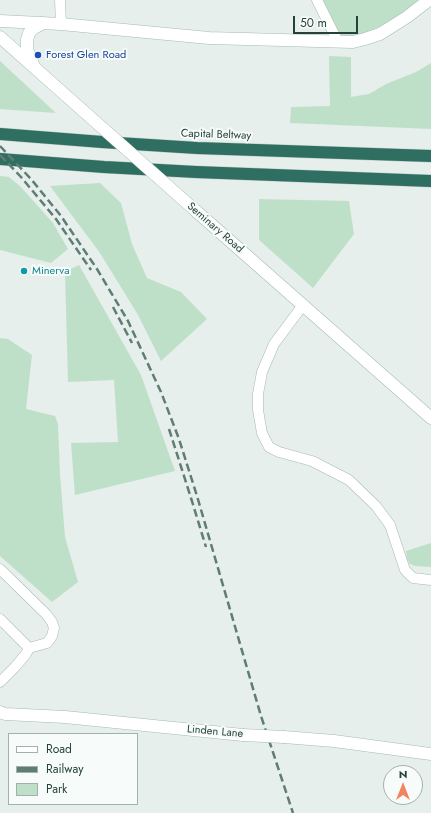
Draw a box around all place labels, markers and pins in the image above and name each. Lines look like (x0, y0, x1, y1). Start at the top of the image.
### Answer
place label: Forest Glen Road (46, 48, 126, 62)
marker: Forest Glen Road (33, 50, 43, 60)
place label: Minerva (32, 264, 69, 278)
marker: Minerva (19, 266, 29, 276)

